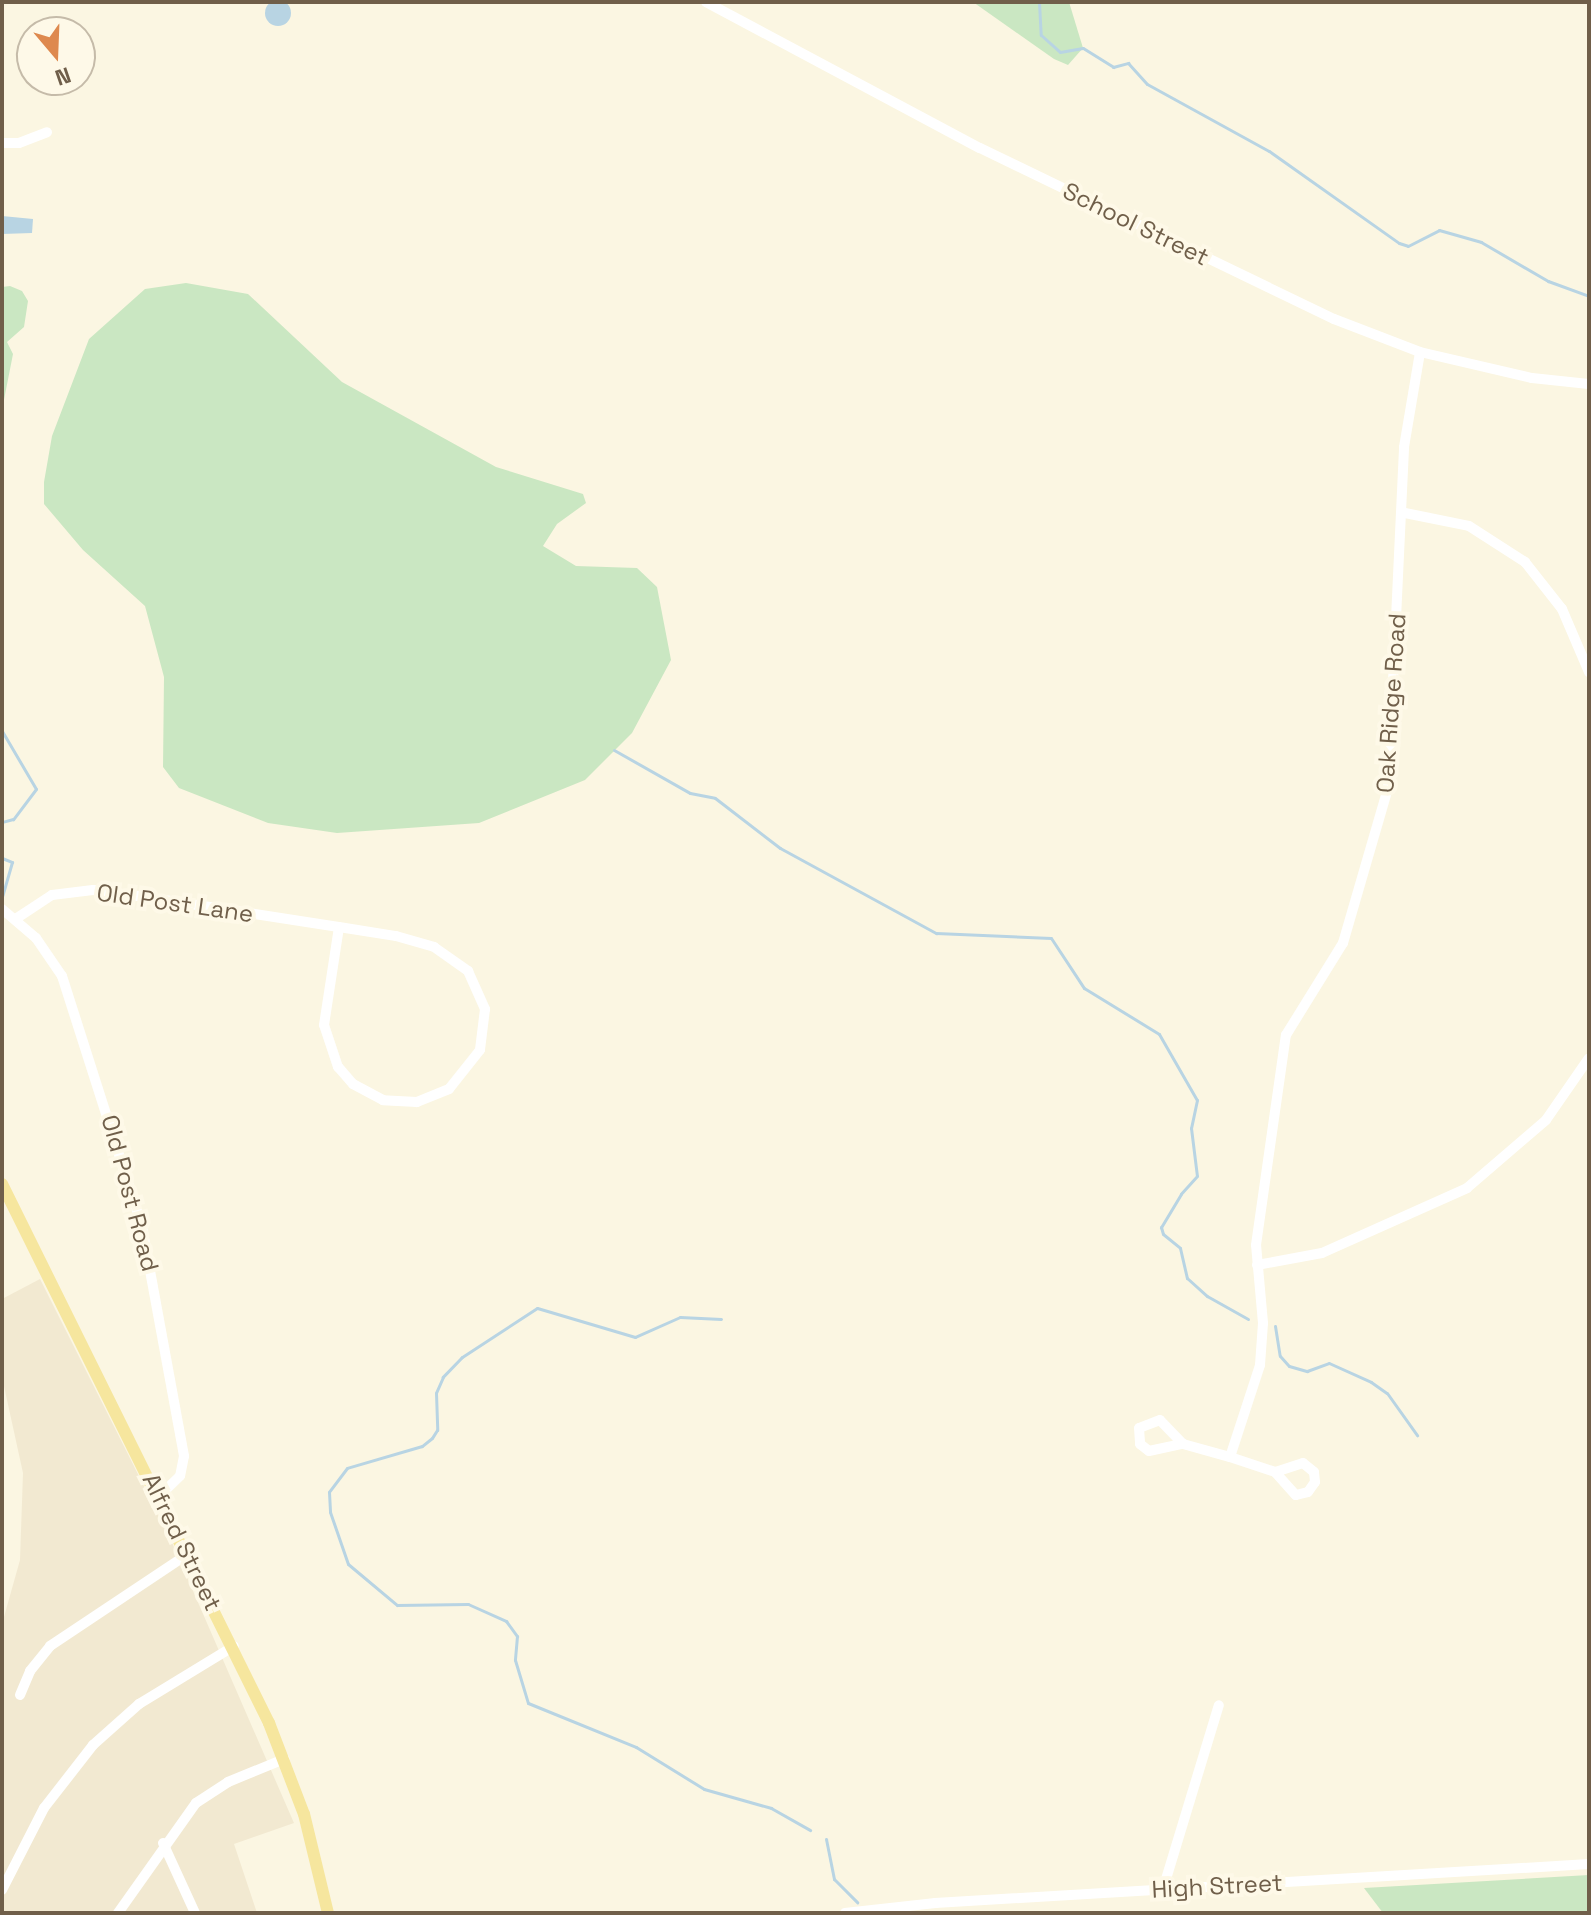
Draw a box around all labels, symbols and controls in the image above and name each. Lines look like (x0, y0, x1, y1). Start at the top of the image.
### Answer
north arrow (16, 16, 96, 96)
text: N (52, 61, 75, 92)
street label: School Street (1058, 176, 1214, 272)
street label: Oak Ridge Road (1370, 612, 1412, 794)
street label: Old Post Lane (95, 878, 255, 928)
street label: Old Post Road (95, 1112, 165, 1274)
street label: Alfred Street (136, 1469, 228, 1615)
street label: High Street (1151, 1868, 1283, 1904)

